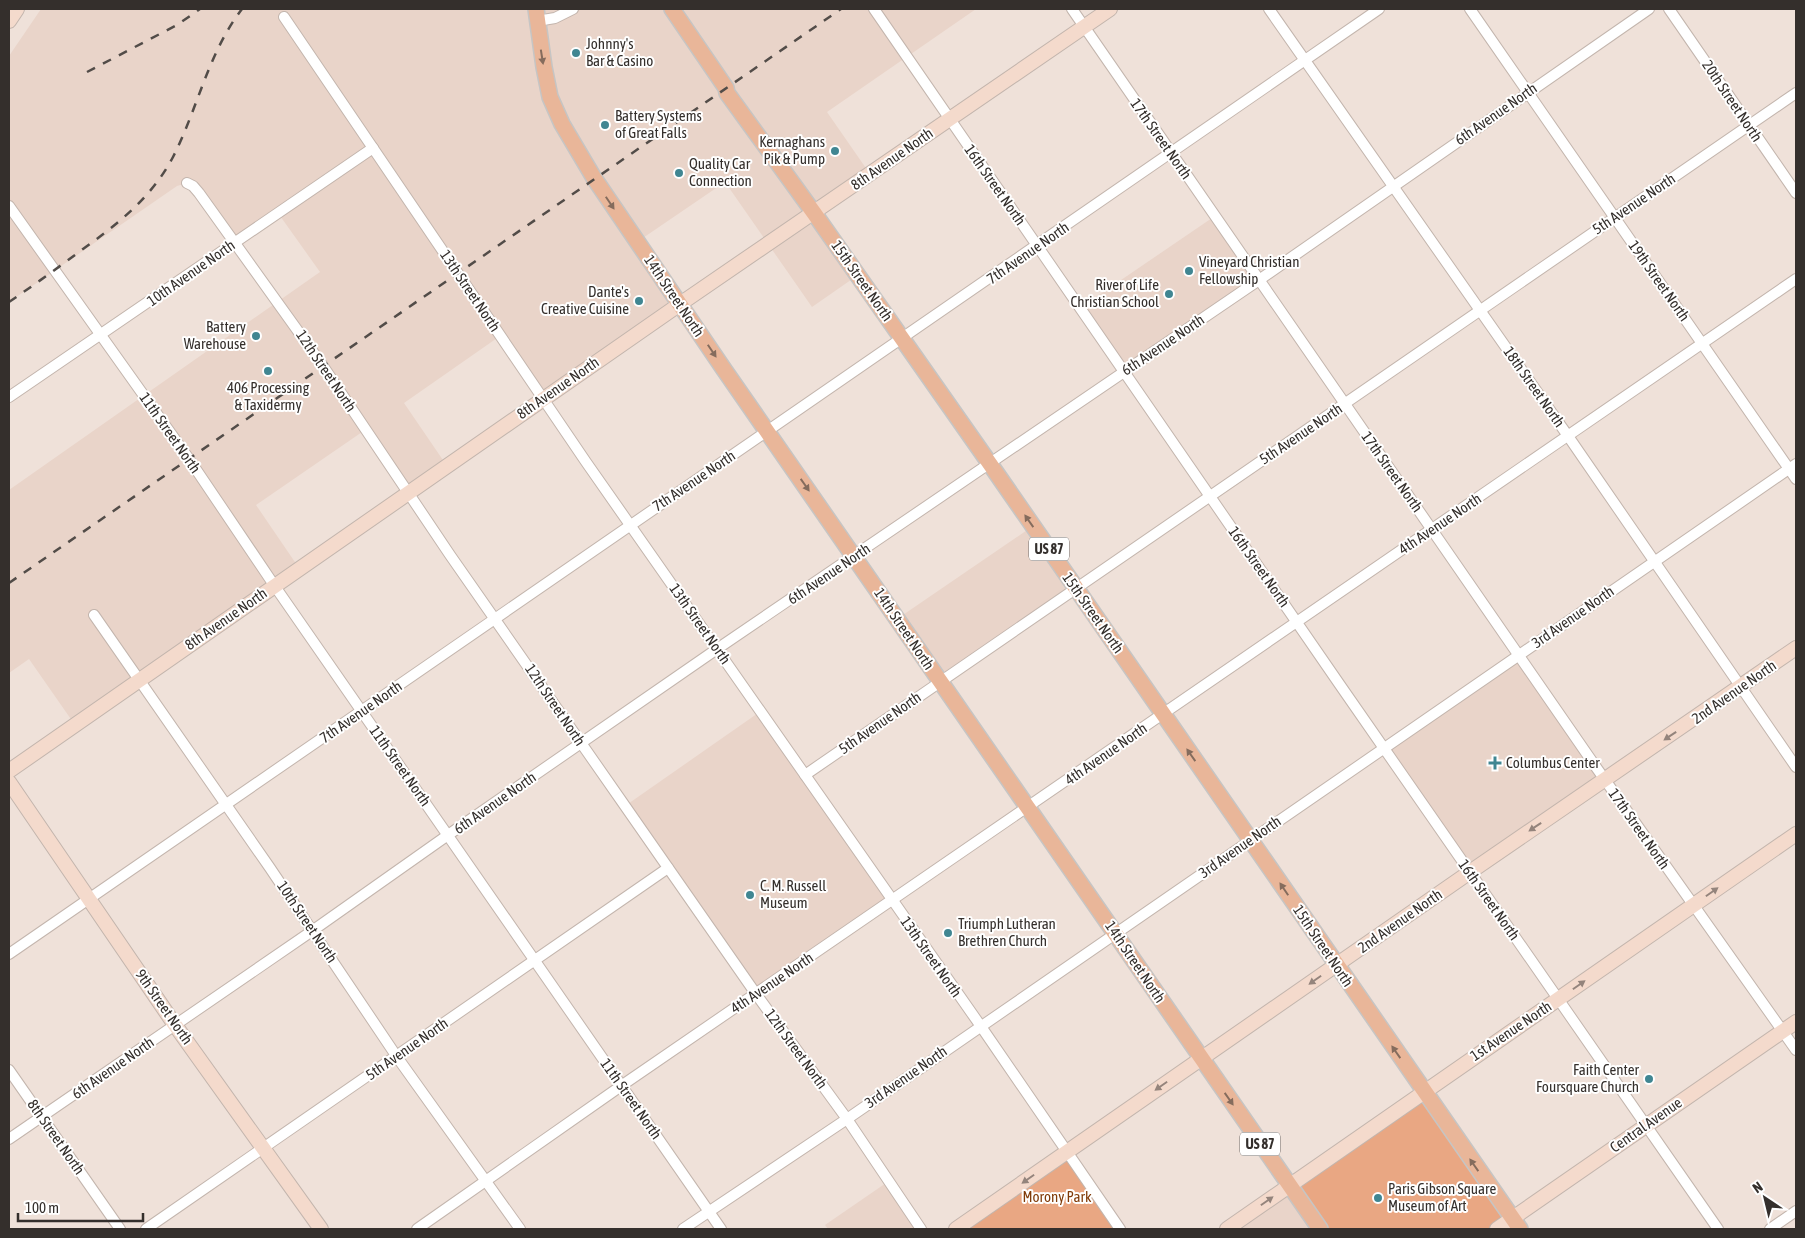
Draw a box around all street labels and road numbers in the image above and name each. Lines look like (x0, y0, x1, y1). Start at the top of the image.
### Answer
street label: 20th Street North (1699, 57, 1766, 145)
street label: 6th Avenue North (1451, 79, 1540, 148)
street label: 17th Street North (1127, 95, 1195, 182)
street label: 8th Avenue North (847, 124, 936, 193)
street label: 16th Street North (961, 141, 1029, 228)
street label: 5th Avenue North (1589, 170, 1678, 237)
street label: 7th Avenue North (983, 218, 1072, 287)
street label: 10th Avenue North (144, 236, 238, 309)
street label: 15th Street North (828, 237, 896, 324)
street label: 19th Street North (1625, 237, 1693, 324)
street label: 13th Street North (437, 247, 504, 335)
street label: 14th Street North (641, 252, 708, 340)
street label: 6th Avenue North (1118, 311, 1207, 378)
street label: 12th Street North (293, 327, 360, 415)
street label: 18th Street North (1500, 343, 1568, 430)
street label: 8th Avenue North (513, 353, 602, 422)
street label: 11th Street North (136, 389, 204, 476)
street label: 5th Avenue North (1256, 400, 1345, 467)
street label: 17th Street North (1358, 428, 1426, 515)
street label: 7th Avenue North (649, 447, 738, 514)
street label: 4th Avenue North (1395, 490, 1484, 557)
street label: 16th Street North (1225, 523, 1293, 610)
road number: US 87 (1029, 538, 1069, 560)
street label: 6th Avenue North (784, 540, 873, 607)
street label: 15th Street North (1059, 569, 1127, 656)
street label: 13th Street North (666, 580, 734, 667)
street label: 3rd Avenue North (1529, 582, 1617, 651)
street label: 8th Avenue North (181, 584, 270, 653)
street label: 14th Street North (871, 585, 938, 673)
street label: 2nd Avenue North (1688, 656, 1779, 727)
street label: 12th Street North (522, 661, 589, 749)
street label: 7th Avenue North (316, 677, 405, 746)
street label: 5th Avenue North (835, 688, 924, 757)
street label: 4th Avenue North (1061, 719, 1150, 788)
street label: 11th Street North (366, 722, 434, 809)
street label: 6th Avenue North (450, 768, 539, 837)
street label: 17th Street North (1605, 785, 1673, 872)
street label: 3rd Avenue North (1196, 812, 1284, 881)
street label: 16th Street North (1455, 856, 1523, 943)
street label: 10th Street North (274, 878, 341, 966)
street label: 2nd Avenue North (1354, 885, 1445, 956)
street label: 15th Street North (1290, 902, 1357, 990)
street label: 13th Street North (897, 913, 965, 1000)
street label: 14th Street North (1102, 918, 1169, 1006)
street label: 4th Avenue North (727, 949, 816, 1016)
street label: 9th Street North (132, 966, 196, 1047)
street label: 1st Avenue North (1467, 997, 1554, 1064)
street label: 12th Street North (762, 1005, 831, 1092)
street label: 5th Avenue North (362, 1014, 451, 1083)
street label: 6th Avenue North (68, 1033, 157, 1102)
street label: 3rd Avenue North (862, 1042, 950, 1111)
street label: 11th Street North (597, 1055, 665, 1142)
street label: Central Avenue (1607, 1093, 1685, 1156)
street label: 8th Street North (24, 1096, 88, 1177)
road number: US 87 (1240, 1132, 1280, 1156)

